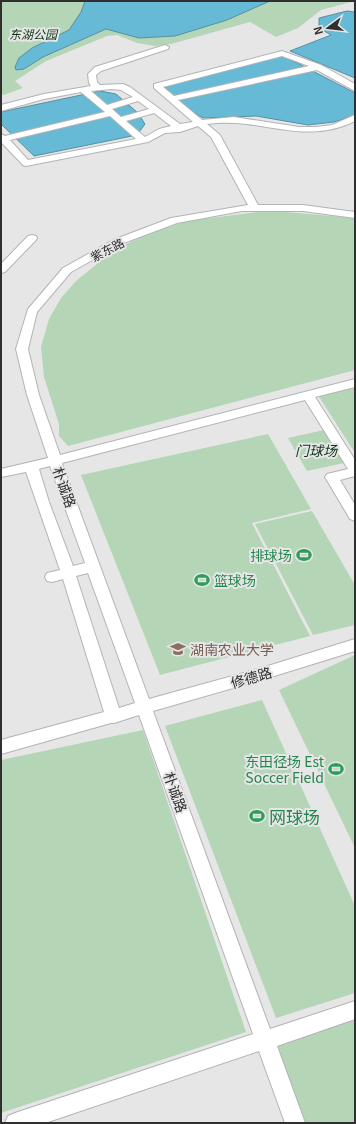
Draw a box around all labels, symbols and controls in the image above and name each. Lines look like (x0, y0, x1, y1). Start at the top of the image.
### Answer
north arrow (308, 8, 348, 48)
park label: 东湖公园 (9, 25, 59, 42)
text: N (309, 25, 326, 37)
street label: 紫东路 (87, 233, 127, 265)
park label: 门球场 (295, 440, 338, 460)
street label: 朴诚路 (48, 464, 82, 510)
place label: 排球场 (250, 545, 292, 565)
sports icon: 排球场 (295, 546, 313, 564)
place label: 篮球场 (214, 570, 256, 590)
sports icon: 篮球场 (193, 571, 211, 589)
place label: 湖南农业大学 (190, 639, 274, 659)
school or university icon: 湖南农业大学 (169, 640, 187, 658)
street label: 修德路 (228, 662, 274, 692)
place label: 东田径场 Est Soccer Field (245, 751, 325, 787)
sports icon: 东田径场 Est Soccer Field (327, 760, 345, 778)
street label: 朴诚路 (159, 769, 193, 815)
place label: 网球场 (269, 804, 320, 829)
sports icon: 网球场 (248, 807, 266, 825)

